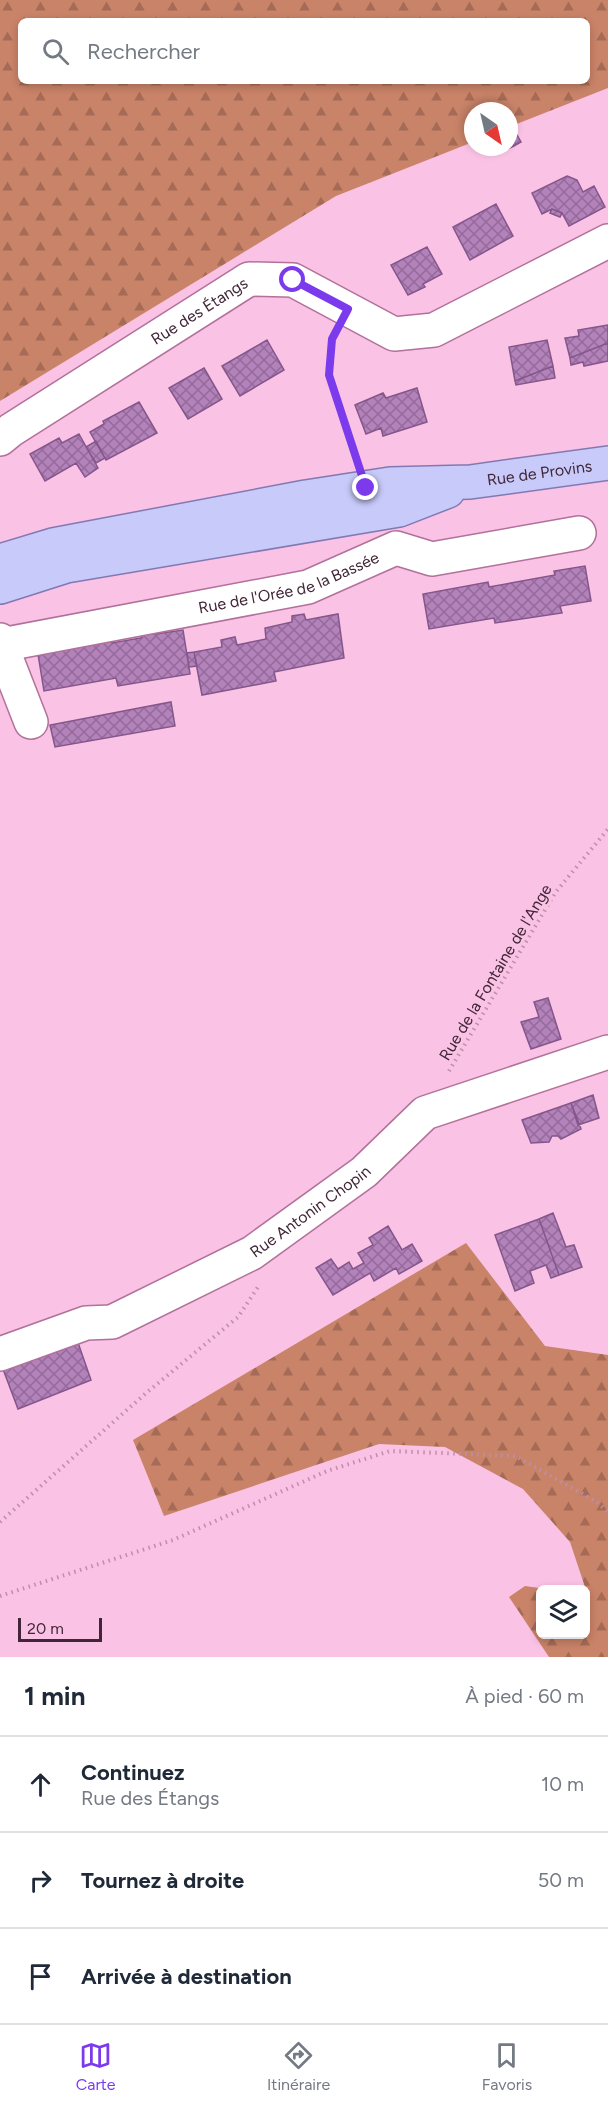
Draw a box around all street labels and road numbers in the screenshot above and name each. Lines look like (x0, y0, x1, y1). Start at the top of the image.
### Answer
street label: Rue des Étangs (148, 273, 251, 349)
street label: Rue de Provins (486, 456, 593, 490)
street label: Rue de l'Orée de la Bassée (197, 548, 382, 618)
street label: Rue de la Fontaine de l'Ange (435, 880, 556, 1064)
street label: Rue Antonin Chopin (246, 1162, 375, 1261)

